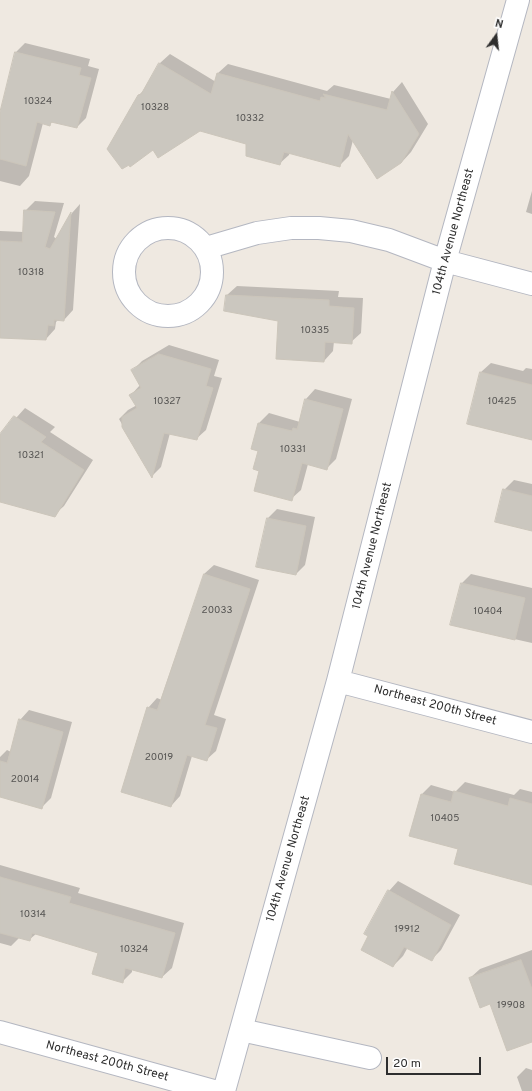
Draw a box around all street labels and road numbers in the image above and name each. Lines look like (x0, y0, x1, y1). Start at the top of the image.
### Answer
street label: 104th Avenue Northeast (430, 167, 478, 297)
street label: 104th Avenue Northeast (350, 481, 396, 611)
street label: Northeast 200th Street (372, 683, 498, 729)
street label: 104th Avenue Northeast (264, 794, 314, 924)
street label: Northeast 200th Street (44, 1039, 170, 1085)

